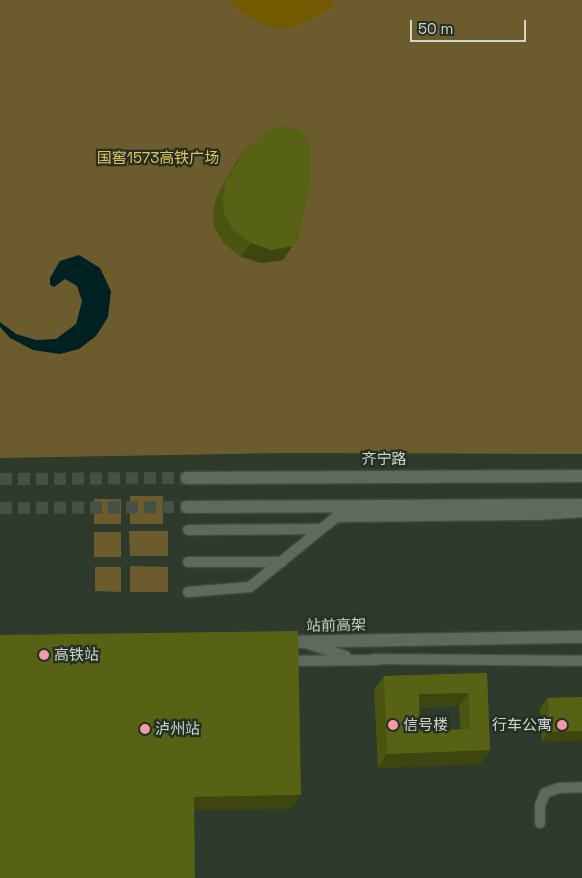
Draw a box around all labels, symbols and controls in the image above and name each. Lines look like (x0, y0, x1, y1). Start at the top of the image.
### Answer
scale bar (412, 10, 528, 42)
text: 50 m (418, 19, 453, 38)
park label: 国窖1573高铁广场 (97, 149, 219, 167)
street label: 齐宁路 (362, 450, 406, 468)
street label: 站前高架 (306, 615, 366, 635)
place label: 高铁站 (54, 646, 99, 664)
marker: 高铁站 (38, 649, 50, 661)
place label: 信号楼 (403, 716, 448, 734)
place label: 行车公寓 (492, 716, 552, 734)
marker: 信号楼 (387, 719, 399, 731)
marker: 行车公寓 (556, 719, 568, 731)
place label: 泸州站 (155, 720, 200, 738)
marker: 泸州站 (139, 723, 151, 735)

